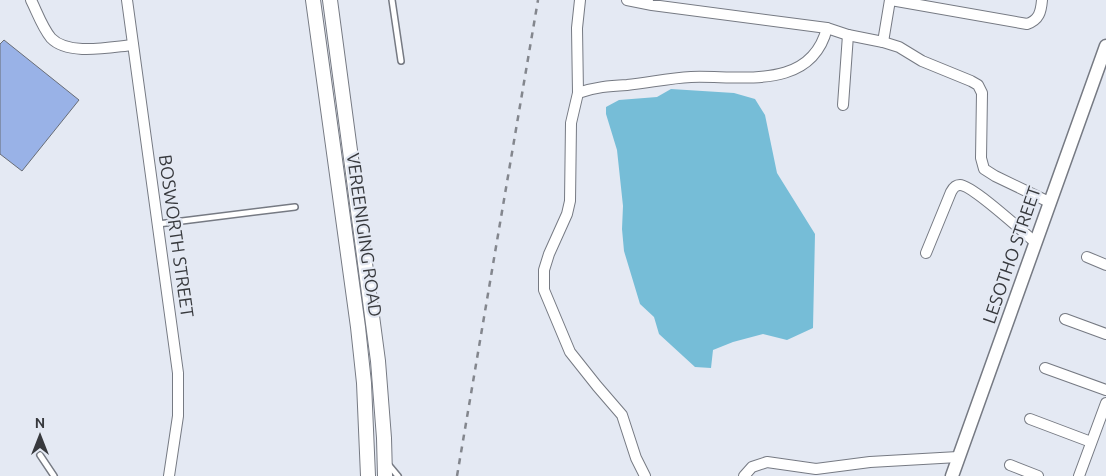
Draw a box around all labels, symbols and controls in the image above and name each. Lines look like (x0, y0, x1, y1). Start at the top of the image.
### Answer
street label: VEREENIGING ROAD (344, 152, 386, 318)
street label: BOSWORTH STREET (156, 153, 198, 319)
street label: LESOTHO STREET (978, 183, 1044, 326)
north arrow (15, 411, 65, 461)
text: N (35, 415, 45, 431)

